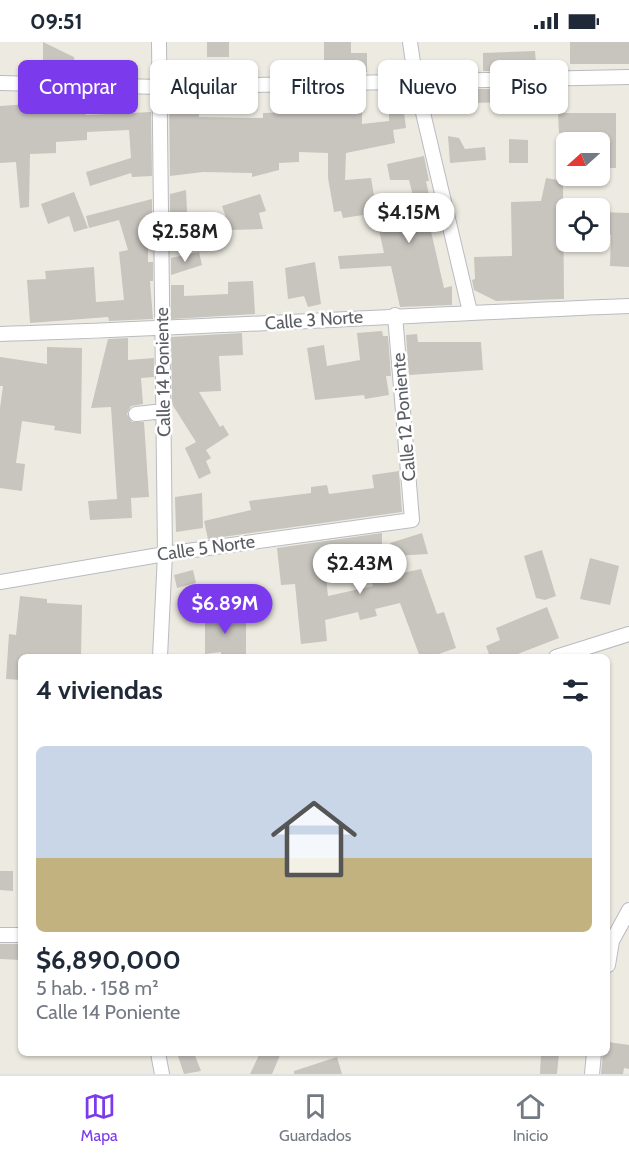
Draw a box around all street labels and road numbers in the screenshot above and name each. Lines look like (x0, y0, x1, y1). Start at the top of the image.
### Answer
street label: Calle 3 Norte (264, 306, 364, 334)
street label: Calle 14 Poniente (151, 307, 175, 437)
street label: Calle 12 Poniente (387, 352, 421, 482)
street label: Calle 5 Norte (156, 530, 256, 566)

